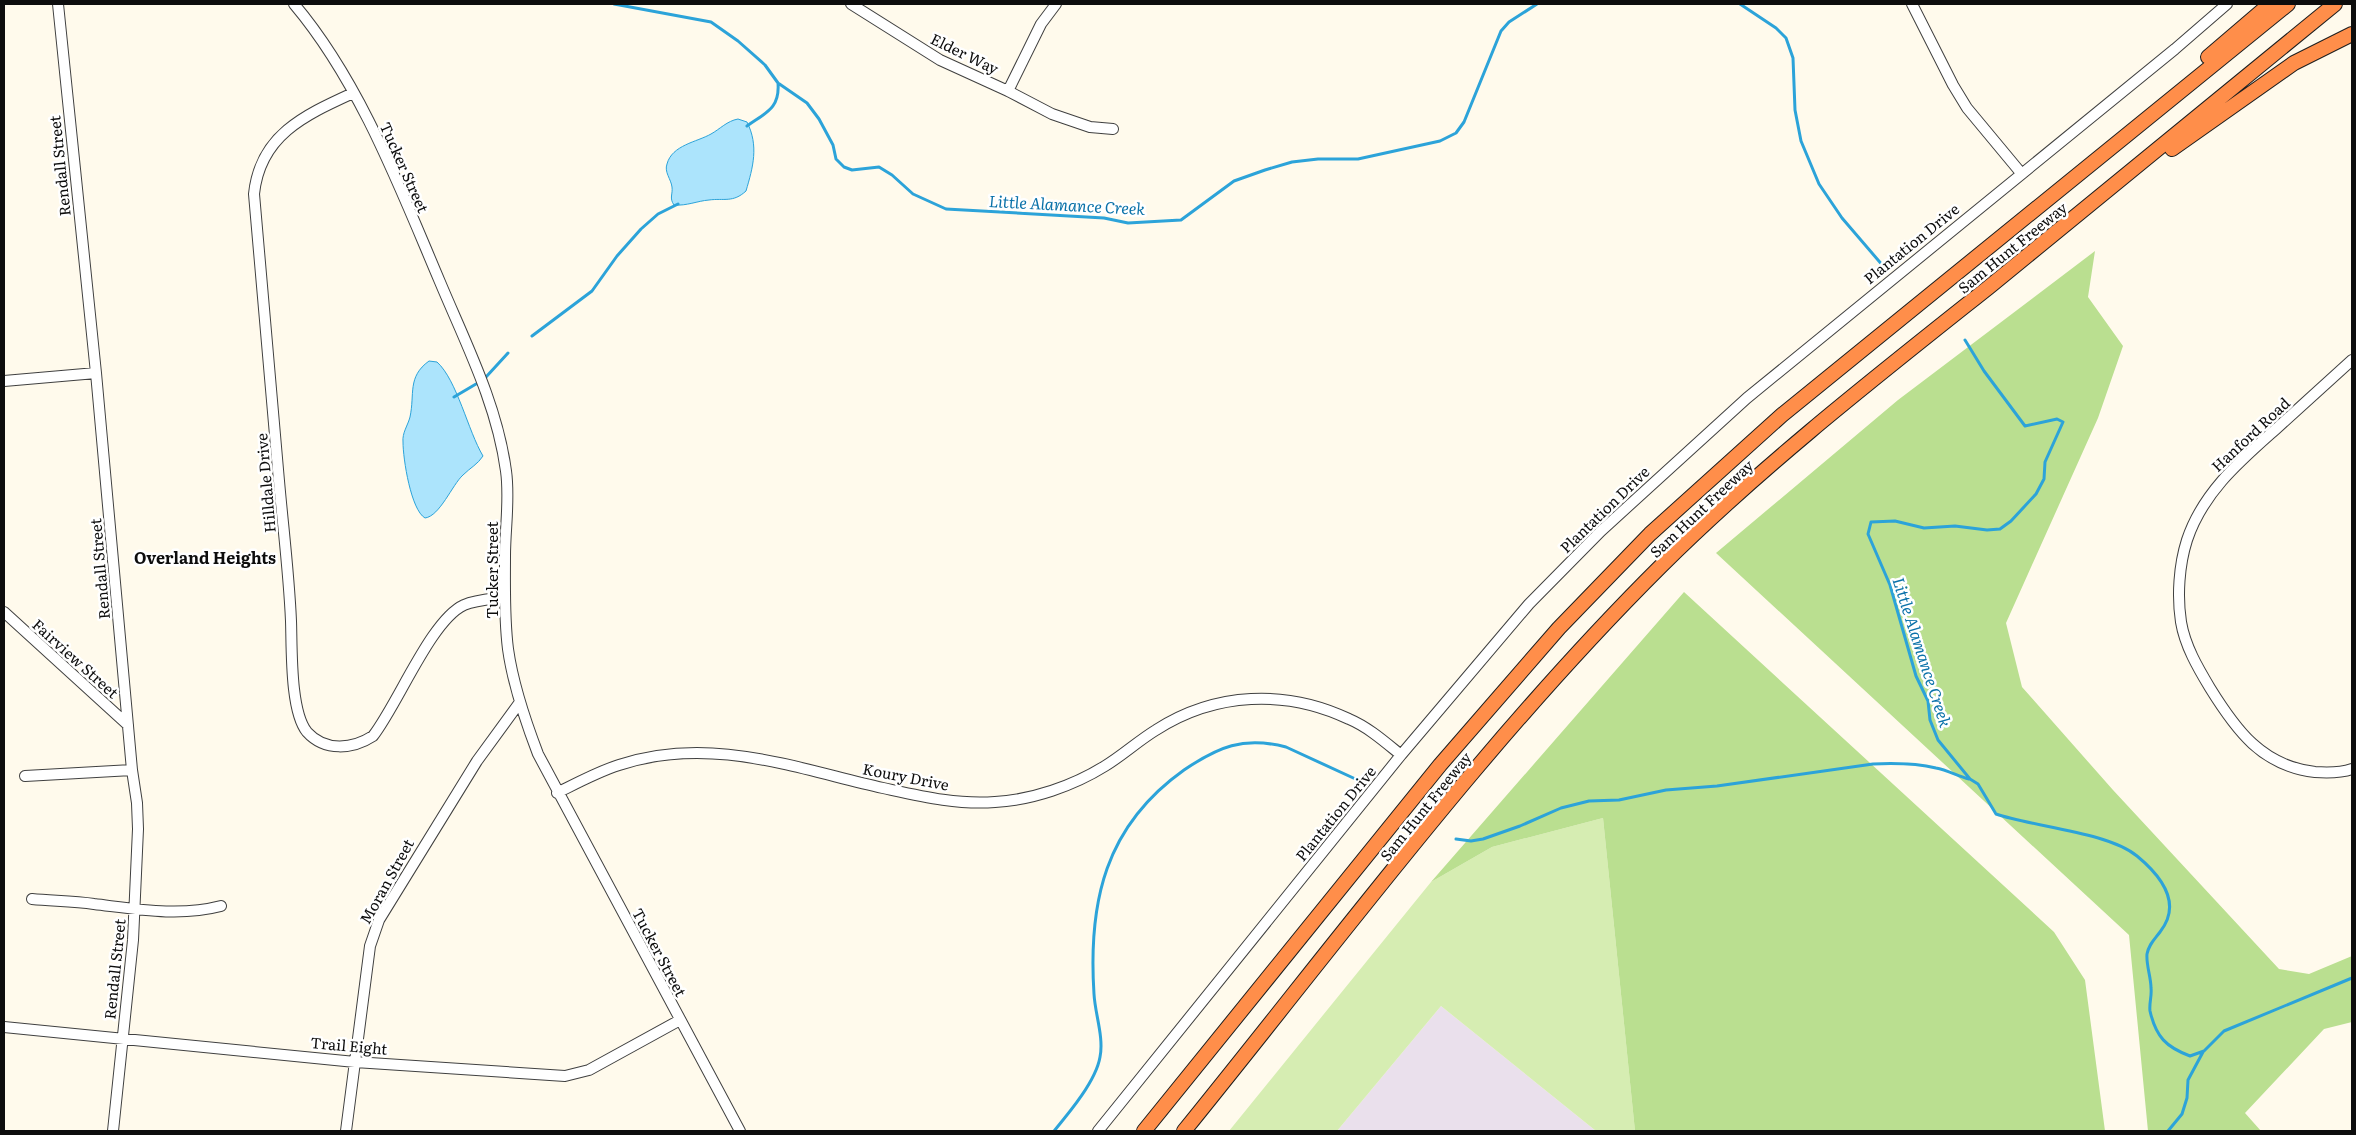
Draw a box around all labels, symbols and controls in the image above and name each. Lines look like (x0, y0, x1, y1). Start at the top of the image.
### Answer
street label: Elder Way (927, 27, 1003, 80)
street label: Rendall Street (42, 115, 76, 217)
street label: Tucker Street (375, 118, 435, 216)
water label: Little Alamance Creek (988, 188, 1146, 220)
street label: Sam Hunt Freeway (1952, 195, 2072, 298)
street label: Plantation Drive (1858, 197, 1964, 289)
street label: Hanford Road (2205, 391, 2295, 477)
street label: Hilldale Drive (249, 432, 281, 534)
street label: Sam Hunt Freeway (1644, 453, 1758, 562)
street label: Plantation Drive (1554, 460, 1654, 558)
street label: Rendall Street (83, 518, 115, 620)
street label: Tucker Street (480, 521, 503, 619)
district label: Overland Heights (134, 545, 276, 569)
water label: Little Alamance Creek (1887, 574, 1959, 730)
street label: Fairview Street (28, 613, 124, 703)
street label: Sam Hunt Freeway (1374, 746, 1477, 866)
street label: Koury Drive (861, 756, 951, 796)
street label: Plantation Drive (1289, 760, 1381, 866)
street label: Moran Street (353, 834, 419, 928)
street label: Tucker Street (627, 904, 693, 1000)
street label: Rendall Street (97, 918, 131, 1020)
street label: Trail Eight (310, 1030, 388, 1060)

